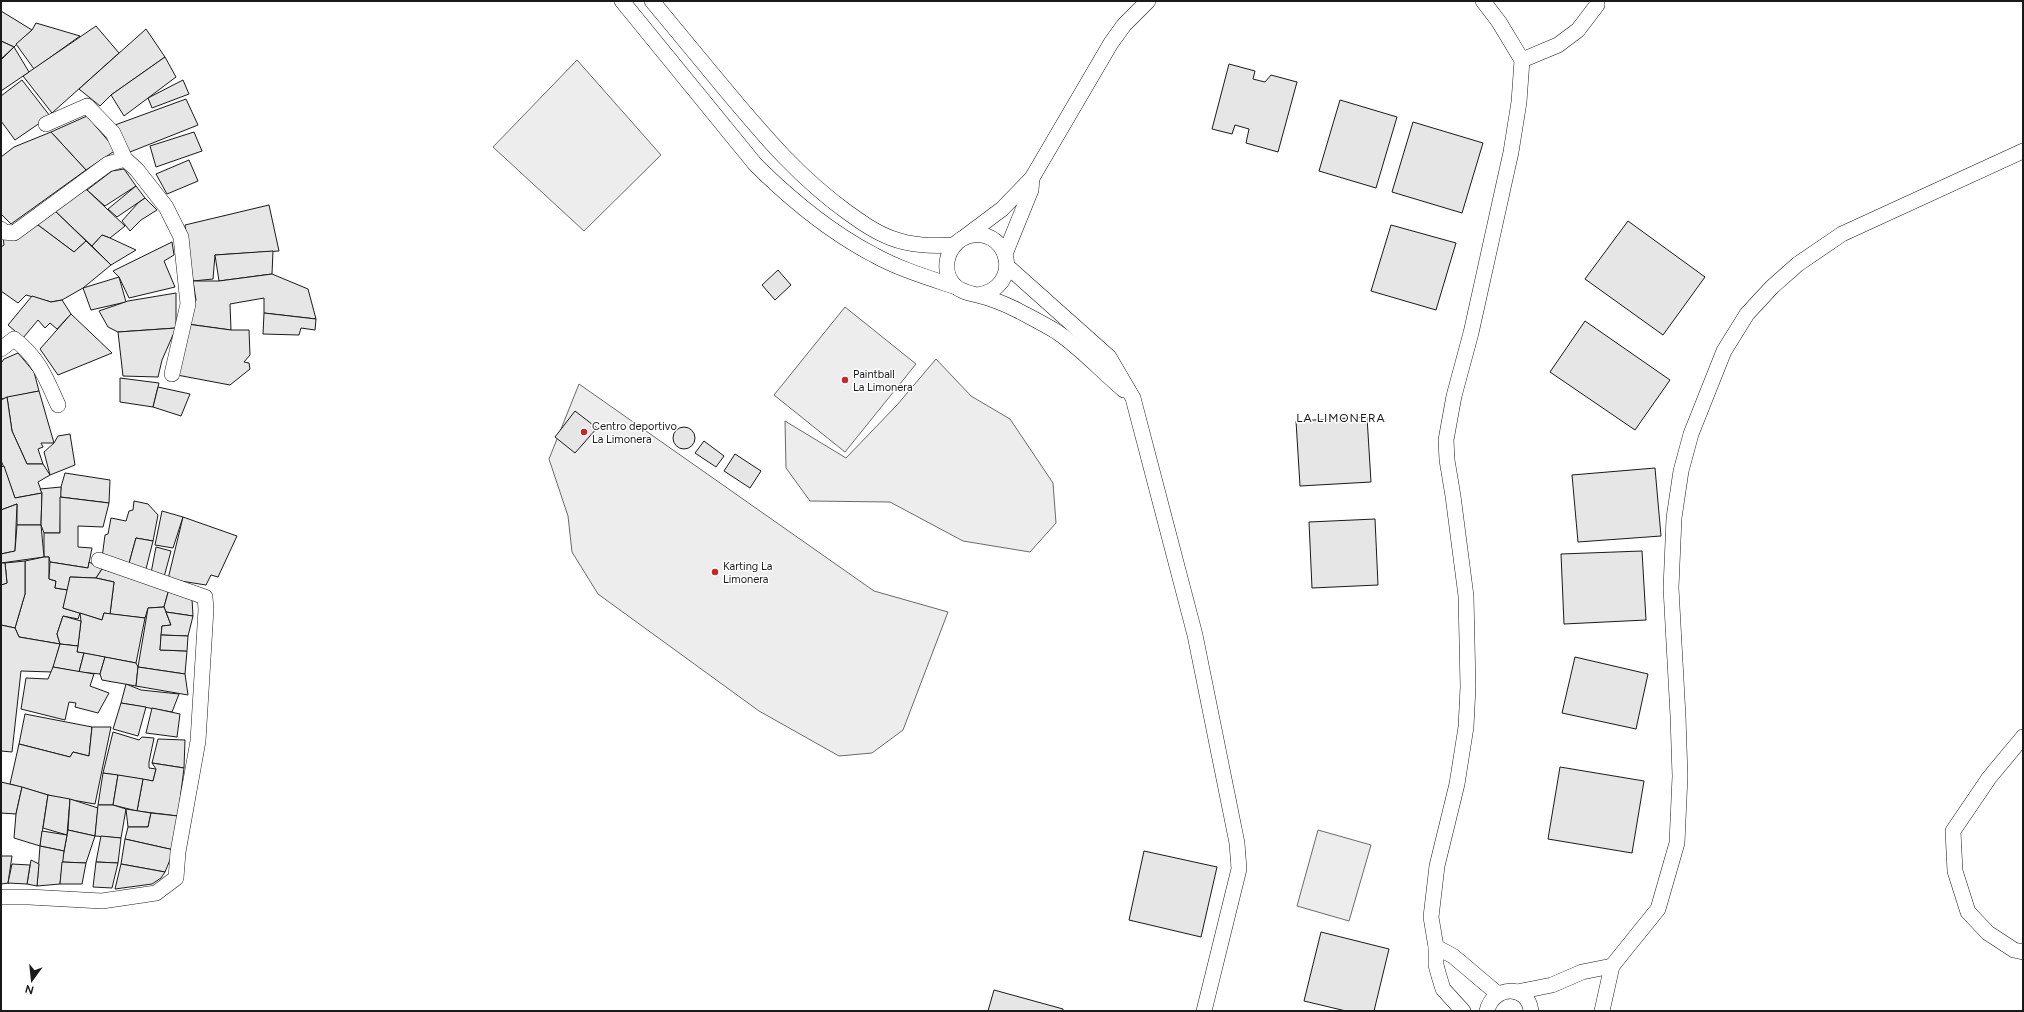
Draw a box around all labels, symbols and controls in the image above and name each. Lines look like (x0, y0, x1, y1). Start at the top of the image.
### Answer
place label: Paintball La Limonera (853, 368, 913, 394)
marker: Paintball La Limonera (840, 375, 850, 385)
district label: LA LIMONERA (1296, 411, 1386, 425)
place label: Centro deportivo La Limonera (592, 420, 677, 446)
marker: Centro deportivo La Limonera (579, 427, 589, 437)
place label: Karting La Limonera (723, 560, 772, 586)
marker: Karting La Limonera (710, 567, 720, 577)
north arrow (12, 960, 52, 1000)
text: N (24, 982, 35, 997)

